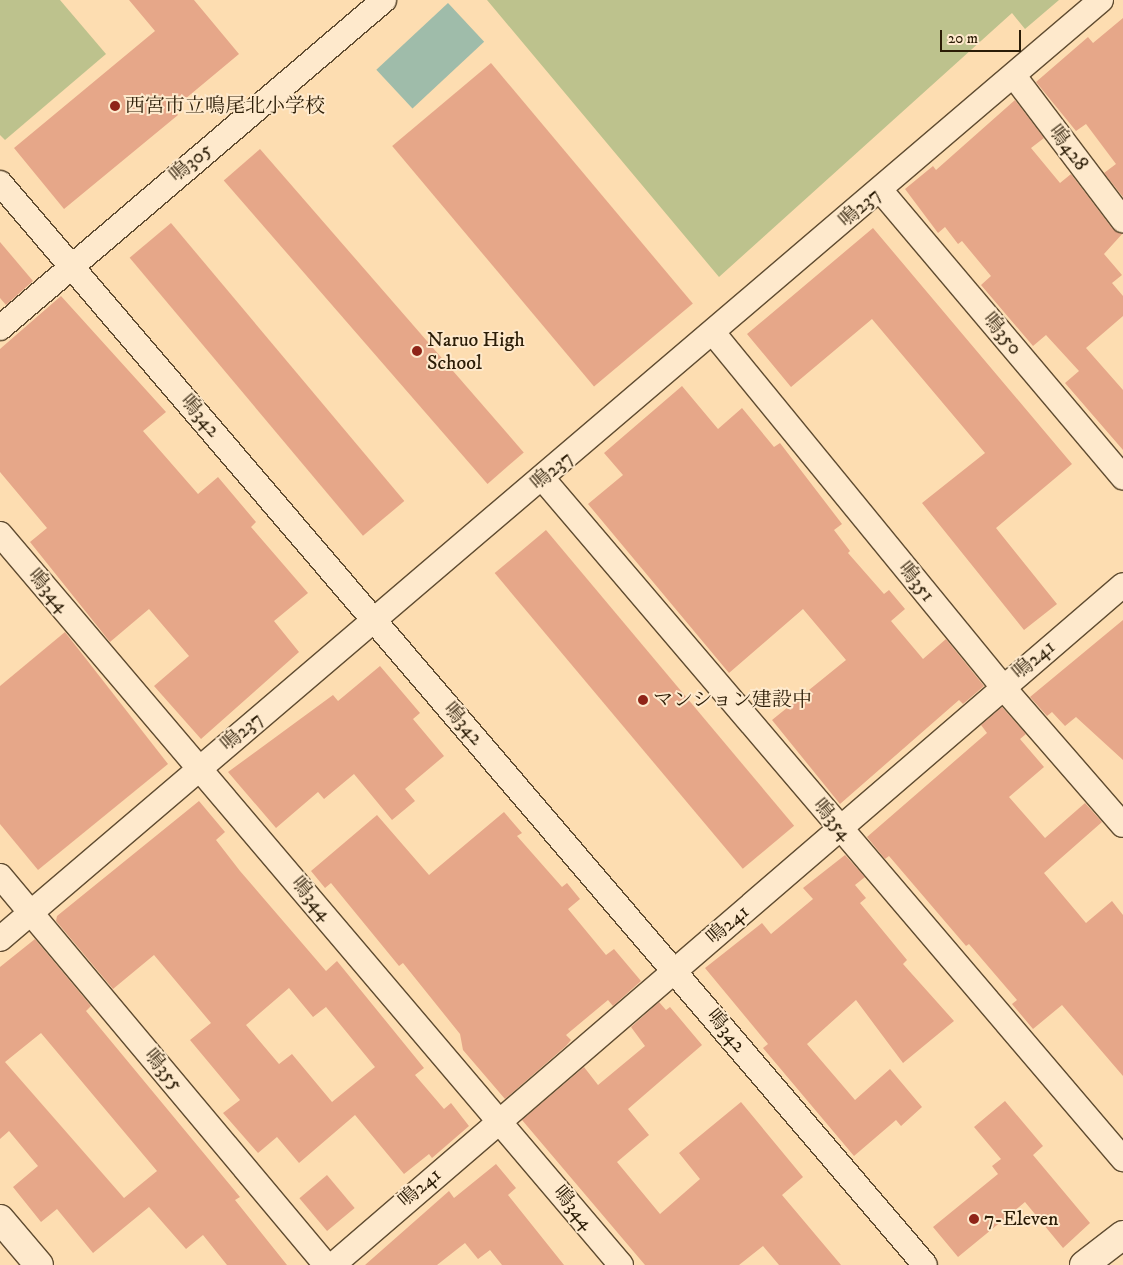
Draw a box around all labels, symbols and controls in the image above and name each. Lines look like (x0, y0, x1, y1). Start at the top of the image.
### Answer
scale bar (943, 20, 1024, 52)
text: 20 m (948, 29, 978, 48)
place label: 西宮市立鳴尾北小学校 (125, 94, 325, 118)
marker: 西宮市立鳴尾北小学校 (109, 100, 121, 112)
street label: 鳴428 (1043, 120, 1093, 176)
street label: 鳴305 (165, 138, 217, 188)
street label: 鳴237 (834, 183, 886, 233)
street label: 鳴350 (977, 308, 1027, 360)
place label: Naruo High School (427, 328, 525, 375)
marker: Naruo High School (411, 345, 423, 357)
street label: 鳴342 (175, 390, 225, 442)
street label: 鳴237 (526, 446, 578, 496)
street label: 鳴351 (893, 557, 939, 607)
street label: 鳴344 (22, 564, 74, 618)
street label: 鳴241 (1008, 635, 1060, 685)
place label: マンション建設中 (653, 688, 813, 712)
marker: マンション建設中 (637, 694, 649, 706)
street label: 鳴342 (438, 698, 488, 750)
street label: 鳴237 (216, 707, 268, 757)
street label: 鳴354 (807, 794, 857, 846)
street label: 鳴344 (286, 872, 336, 926)
street label: 鳴241 (702, 900, 754, 950)
street label: 鳴342 (701, 1005, 751, 1057)
street label: 鳴355 (139, 1044, 187, 1096)
street label: 鳴241 (394, 1163, 446, 1213)
street label: 鳴344 (548, 1181, 598, 1235)
place label: 7-Eleven (984, 1207, 1059, 1231)
marker: 7-Eleven (968, 1213, 980, 1225)

